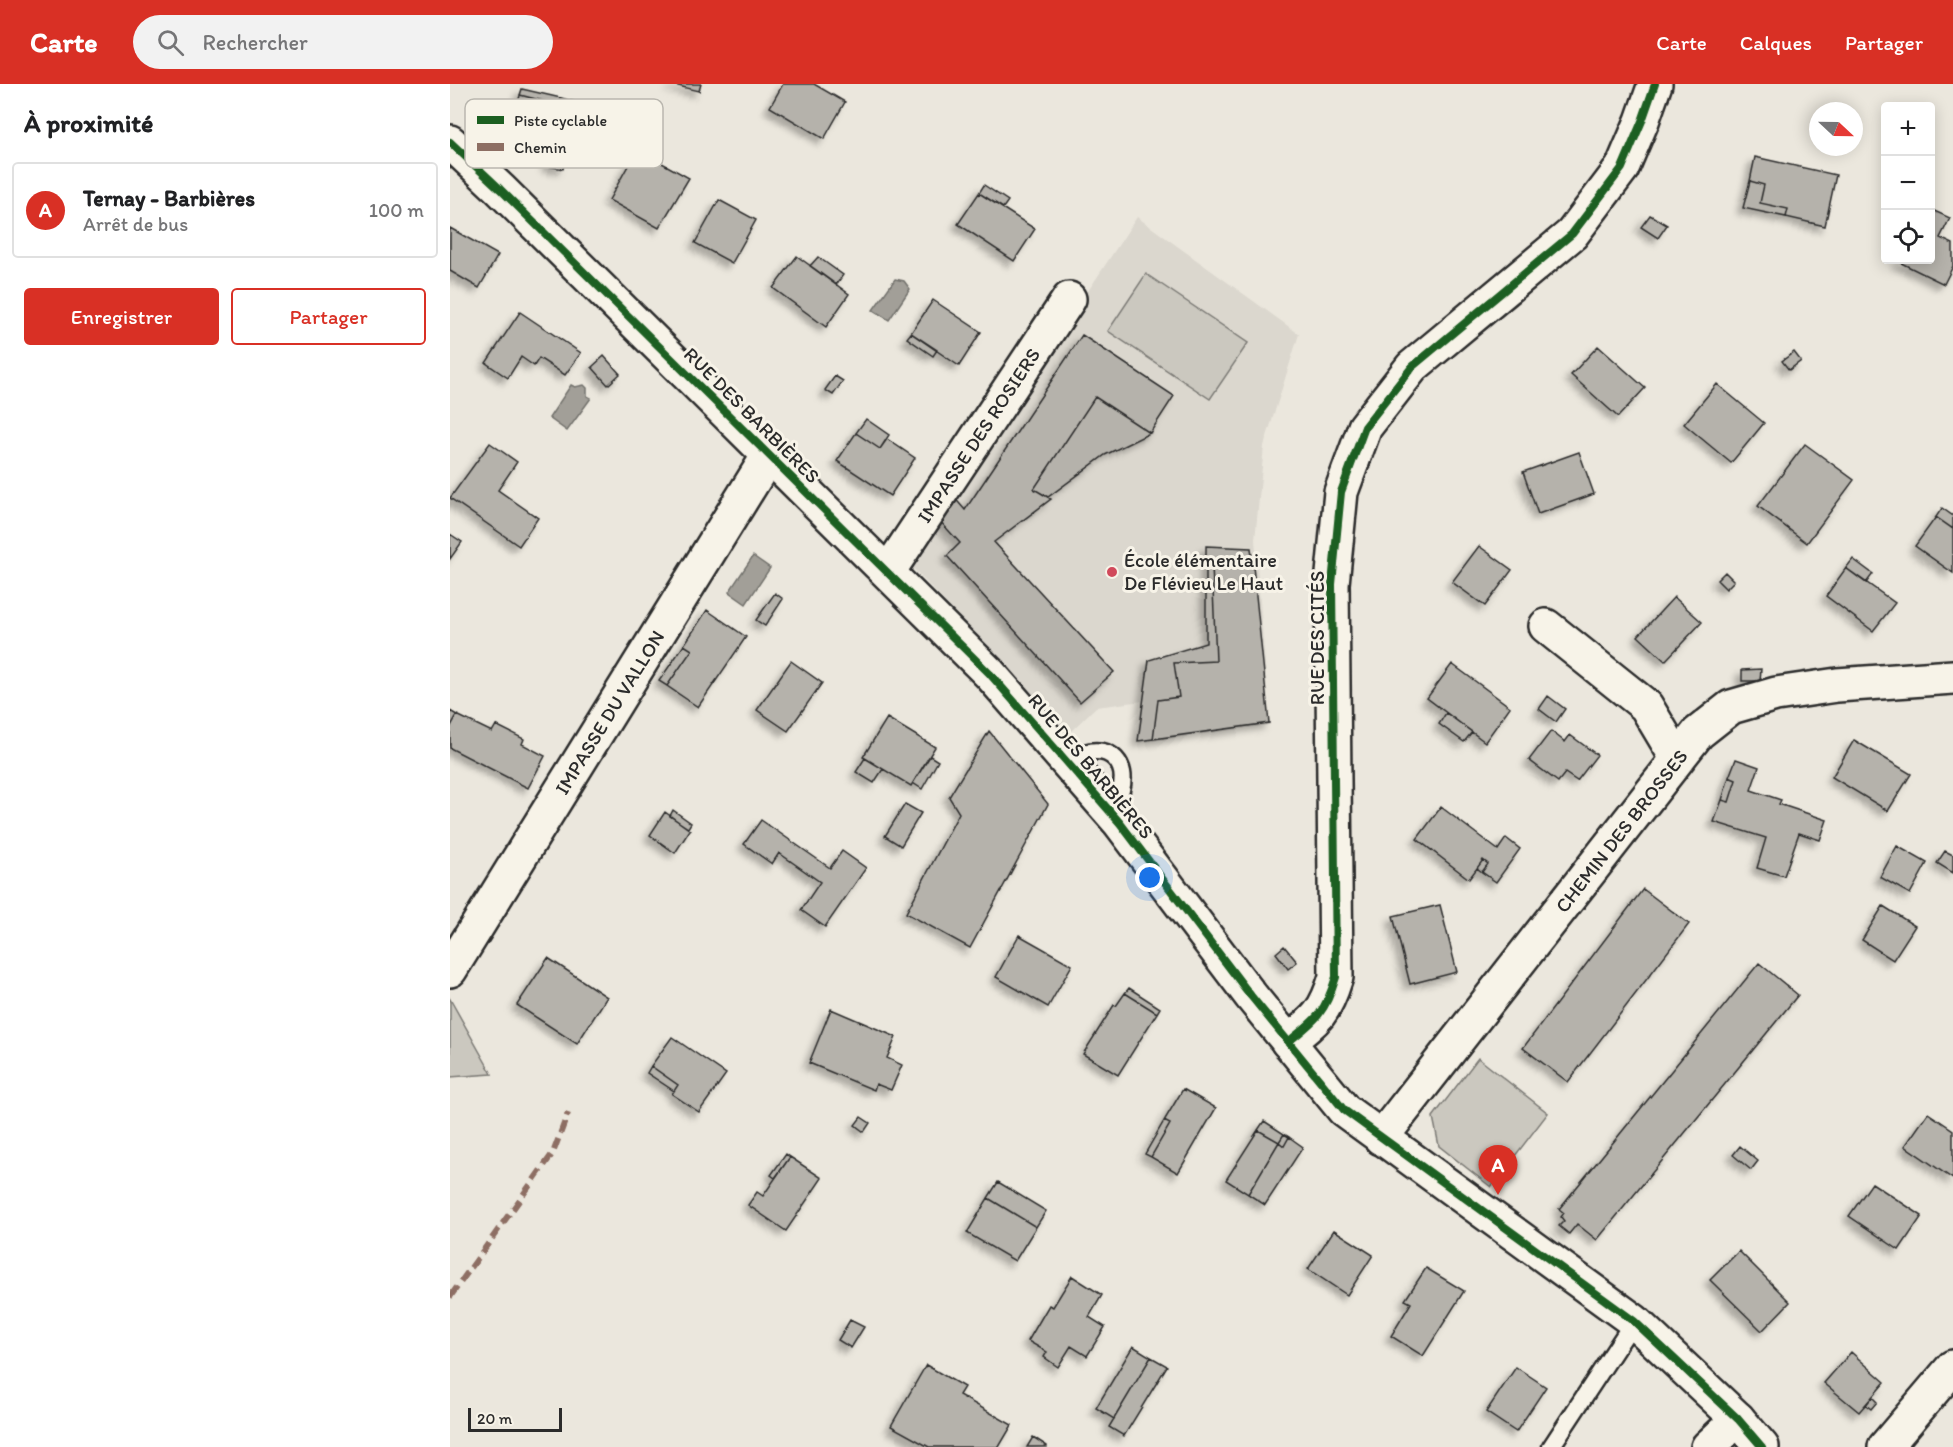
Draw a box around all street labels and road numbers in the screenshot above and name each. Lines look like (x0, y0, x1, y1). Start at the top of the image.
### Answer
street label: RUE DES BARBIÈRES (679, 342, 825, 488)
street label: IMPASSE DES ROSIERS (912, 343, 1045, 527)
street label: RUE DES CITÉS (1305, 571, 1329, 705)
street label: IMPASSE DU VALLON (550, 626, 669, 799)
street label: RUE DES BARBIÈRES (1023, 688, 1159, 844)
street label: CHEMIN DES BROSSES (1550, 744, 1693, 917)

